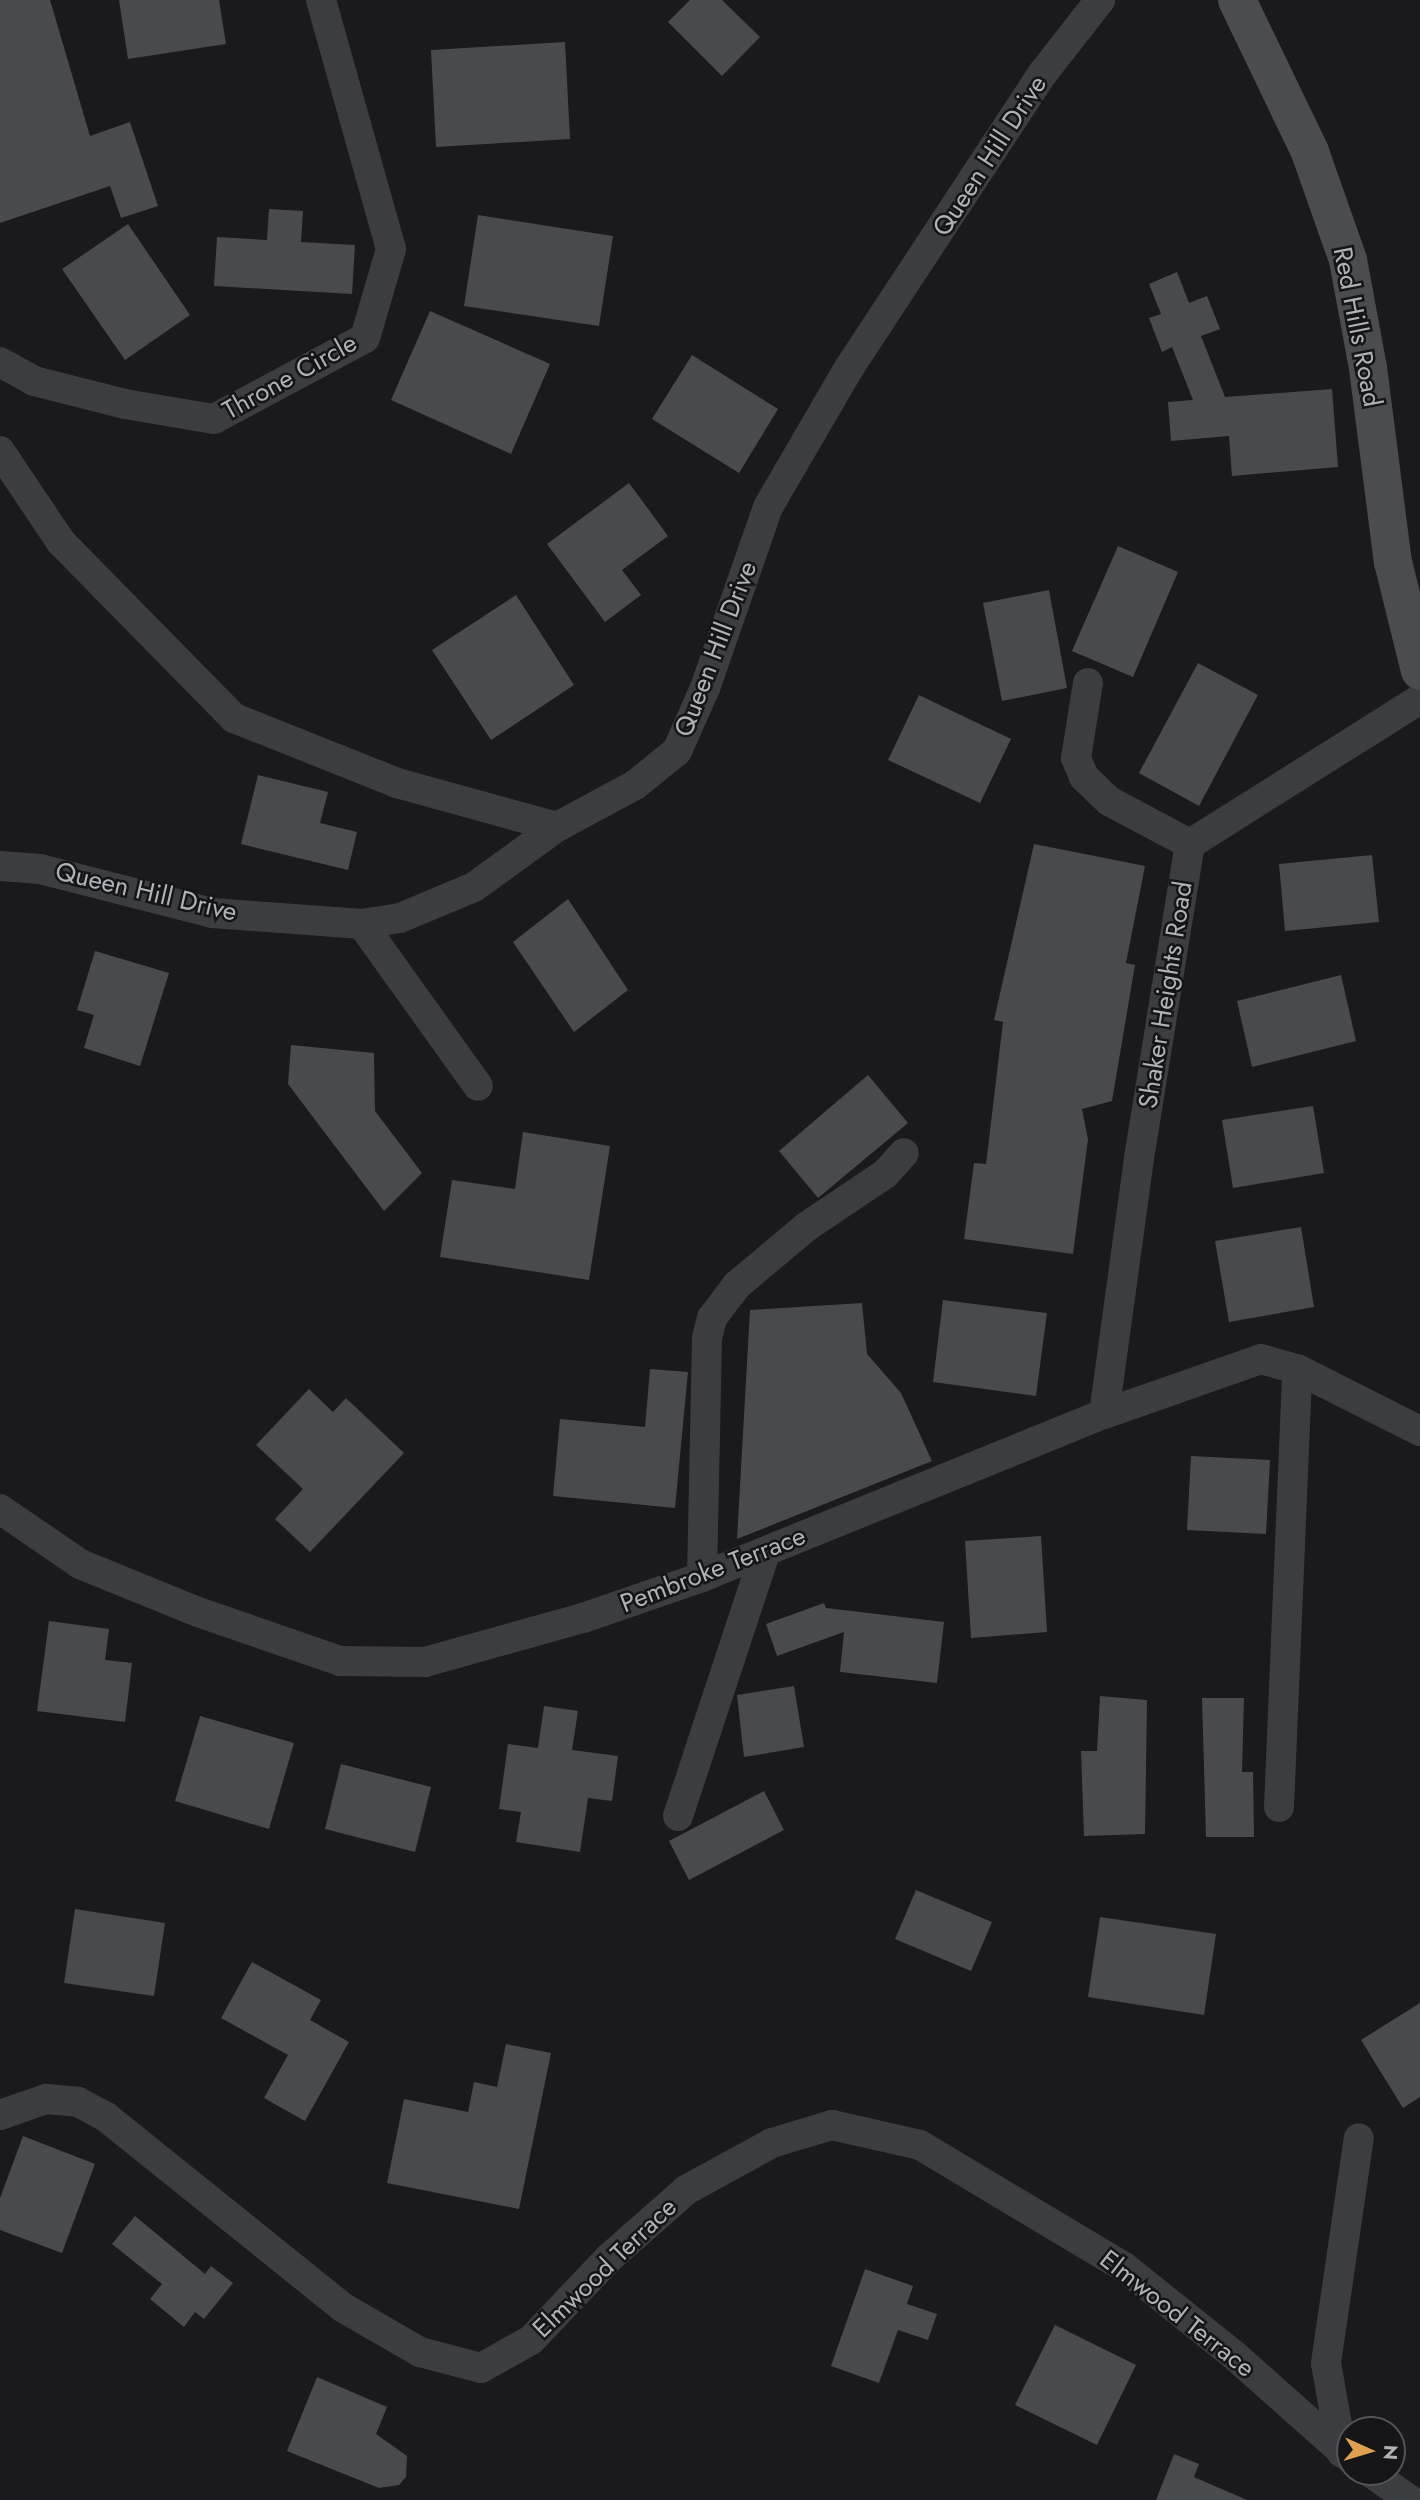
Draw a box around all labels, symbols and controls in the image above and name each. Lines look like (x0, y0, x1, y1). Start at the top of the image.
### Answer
street label: Queen Hill Drive (926, 70, 1054, 242)
street label: Red Hills Road (1326, 244, 1388, 410)
street label: Throne Circle (218, 327, 362, 427)
street label: Queen Hill Drive (668, 557, 764, 741)
street label: Queen Hill Drive (52, 856, 240, 928)
street label: Shaker Heights Road (1133, 879, 1199, 1111)
street label: Pembroke Terrace (616, 1520, 810, 1620)
street label: Elmwood Terrace (527, 2192, 683, 2344)
street label: Elmwood Terrace (1093, 2244, 1261, 2384)
north arrow (1336, 2416, 1406, 2486)
text: N (1376, 2444, 1404, 2461)

